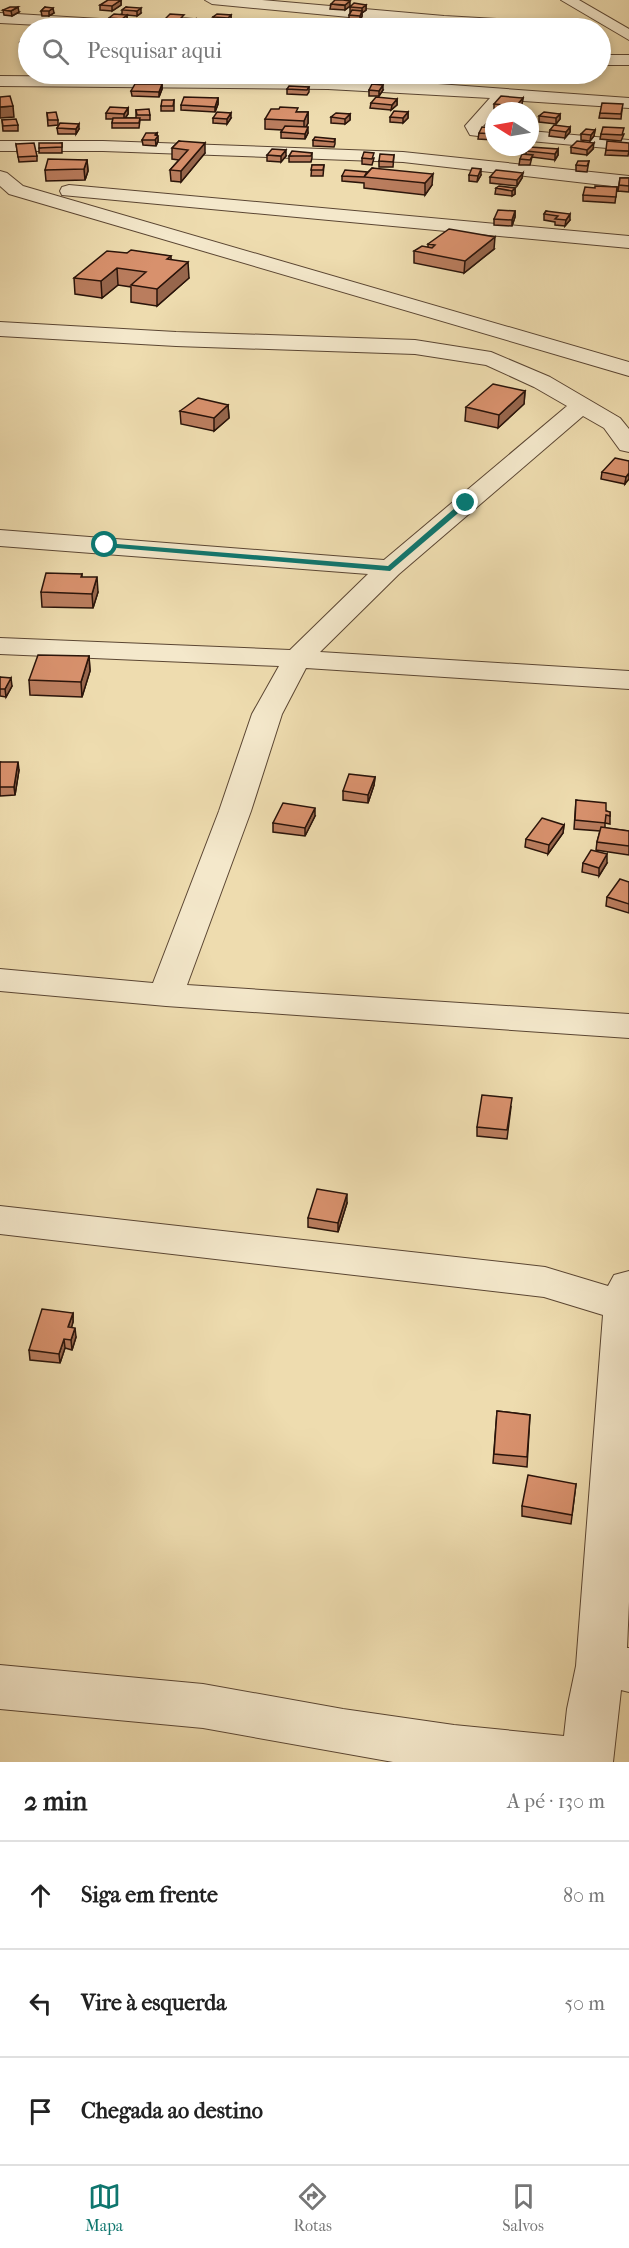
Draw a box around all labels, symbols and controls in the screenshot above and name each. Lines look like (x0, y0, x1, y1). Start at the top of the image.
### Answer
search box (18, 18, 611, 84)
icon: search (39, 35, 72, 68)
text: Pesquisar aqui (87, 38, 222, 64)
north arrow (485, 102, 539, 156)
route end (452, 489, 478, 515)
route start (91, 531, 117, 557)
text: 2 min (24, 1786, 87, 1817)
text: A pé · 130 m (507, 1790, 605, 1813)
icon: ahead (24, 1879, 57, 1912)
text: Siga em frente (81, 1882, 218, 1908)
text: 80 m (563, 1884, 605, 1907)
icon: left (24, 1987, 57, 2020)
text: Vire à esquerda (81, 1990, 226, 2016)
text: 50 m (564, 1992, 605, 2015)
icon: arrive (24, 2095, 57, 2128)
text: Chegada ao destino (81, 2098, 263, 2124)
tab: Mapa (85, 2180, 123, 2235)
tab: Rotas (294, 2180, 332, 2235)
tab: Salvos (502, 2180, 544, 2235)

